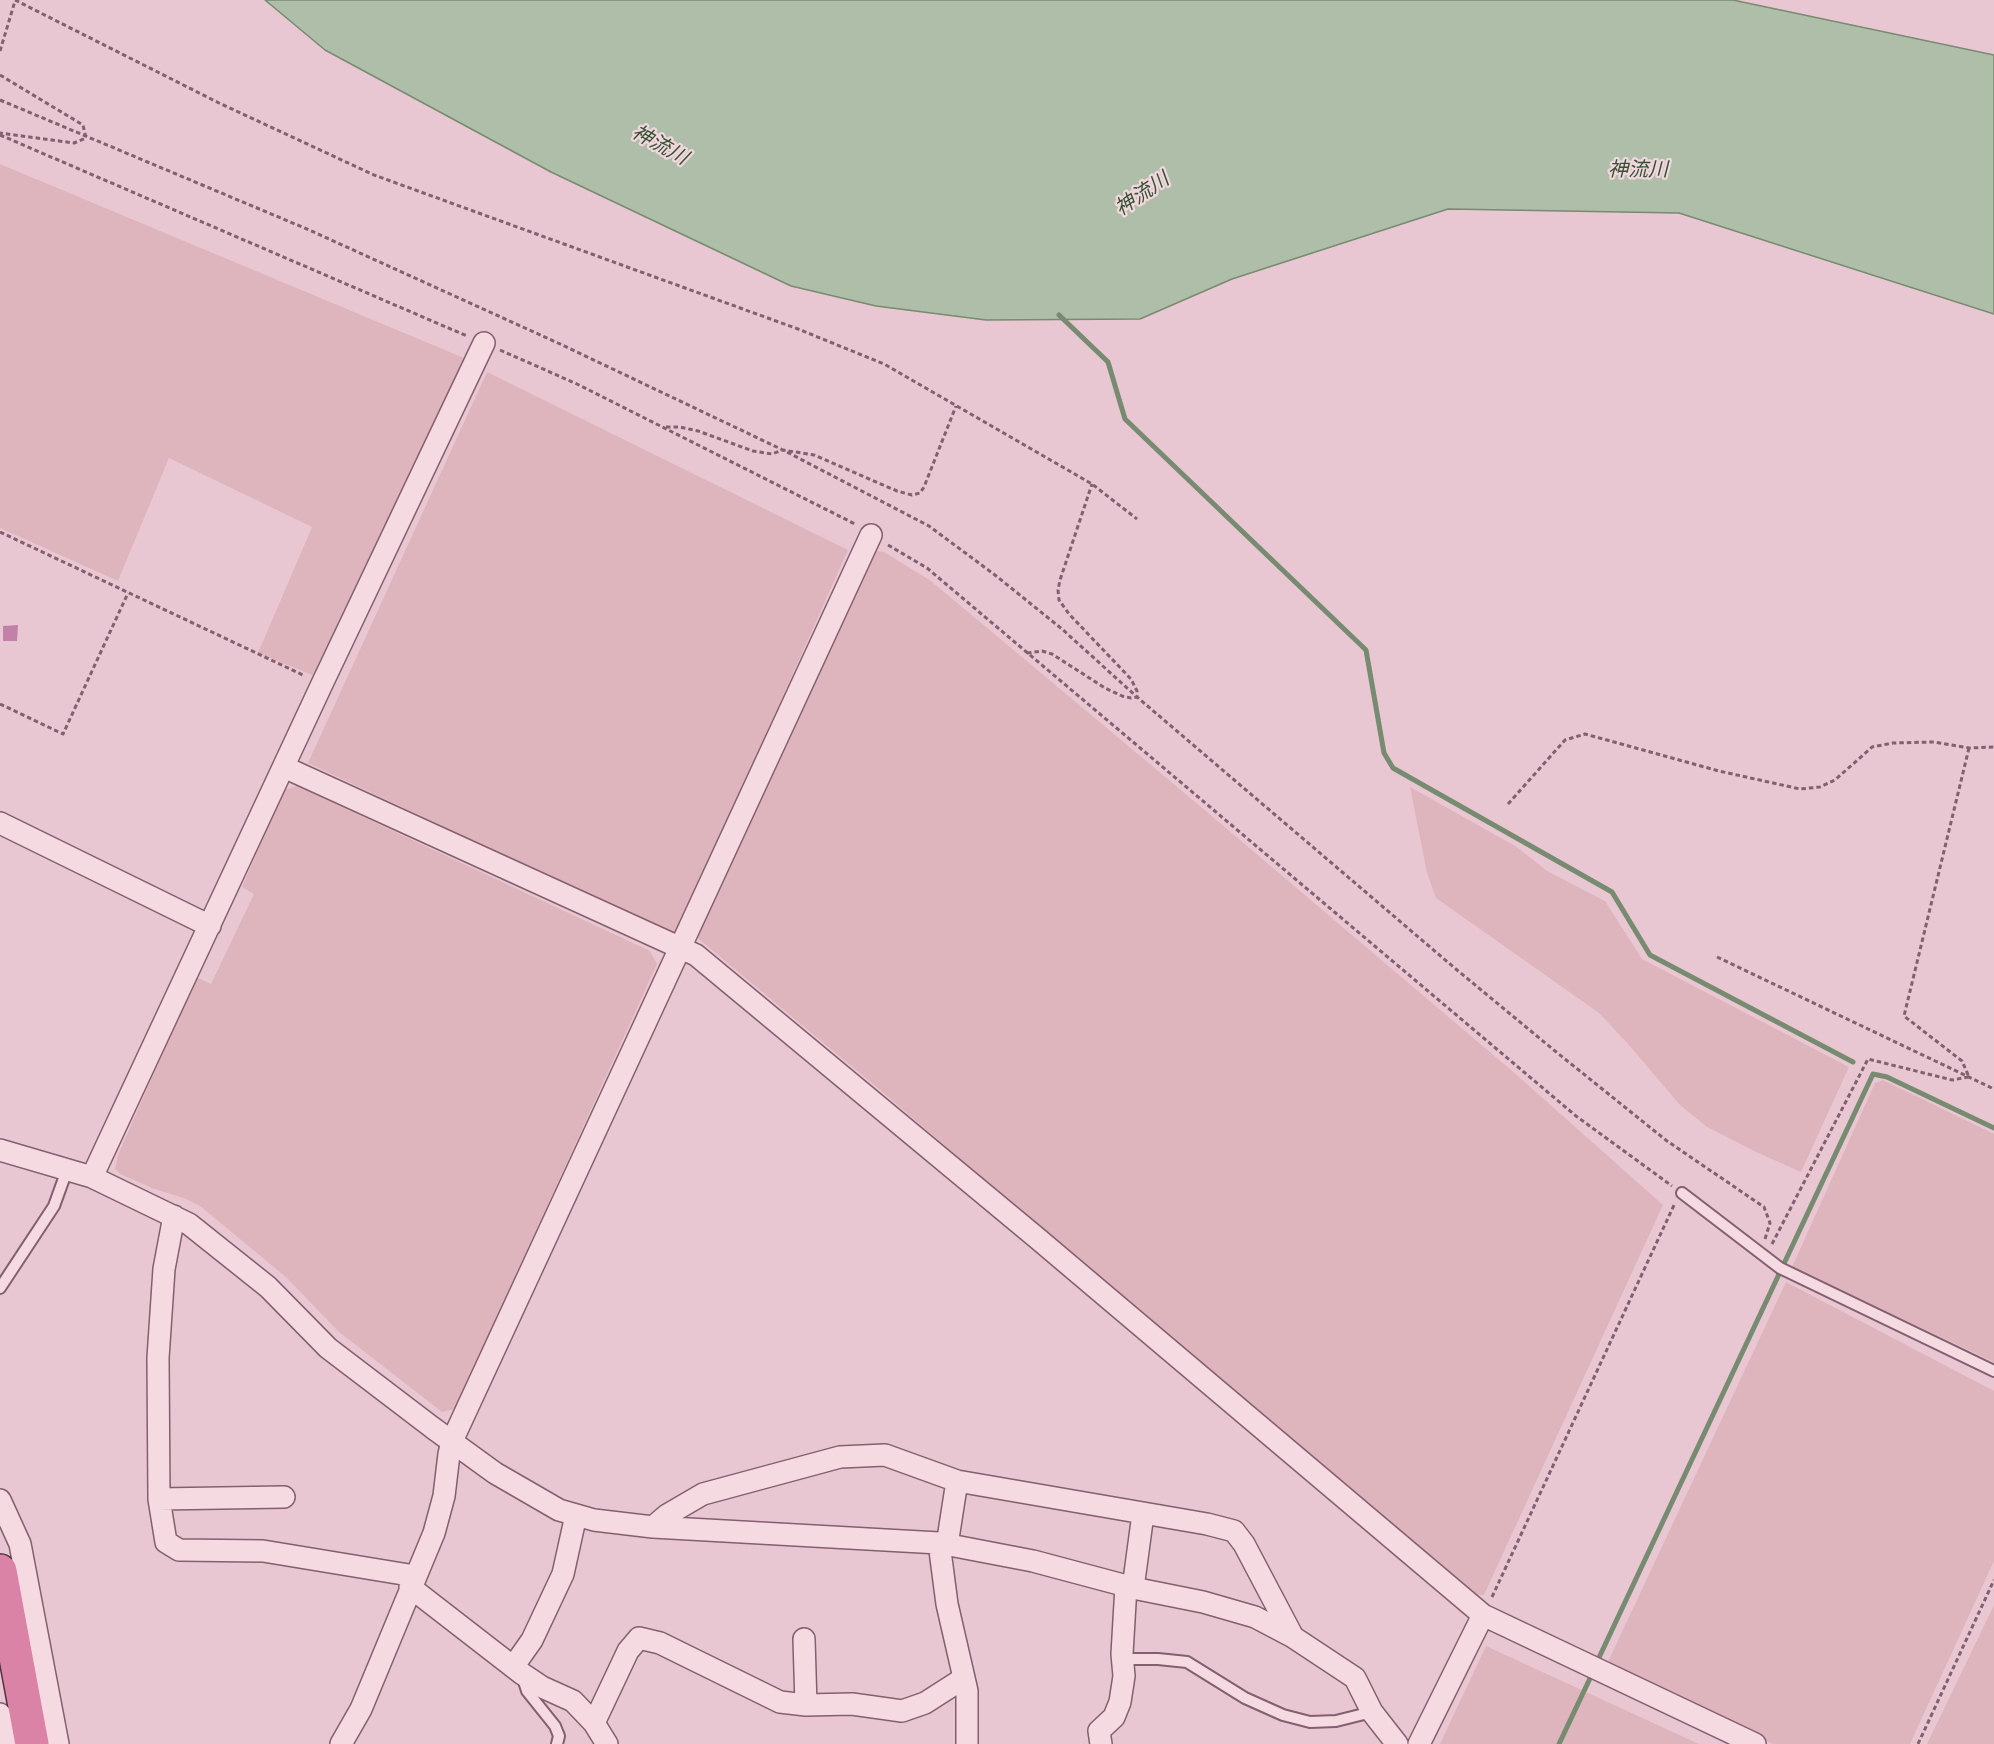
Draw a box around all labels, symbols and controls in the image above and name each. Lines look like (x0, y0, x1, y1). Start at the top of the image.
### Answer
water label: 神流川 (628, 120, 692, 170)
water label: 神流川 (1608, 158, 1668, 182)
water label: 神流川 (1110, 167, 1174, 221)

